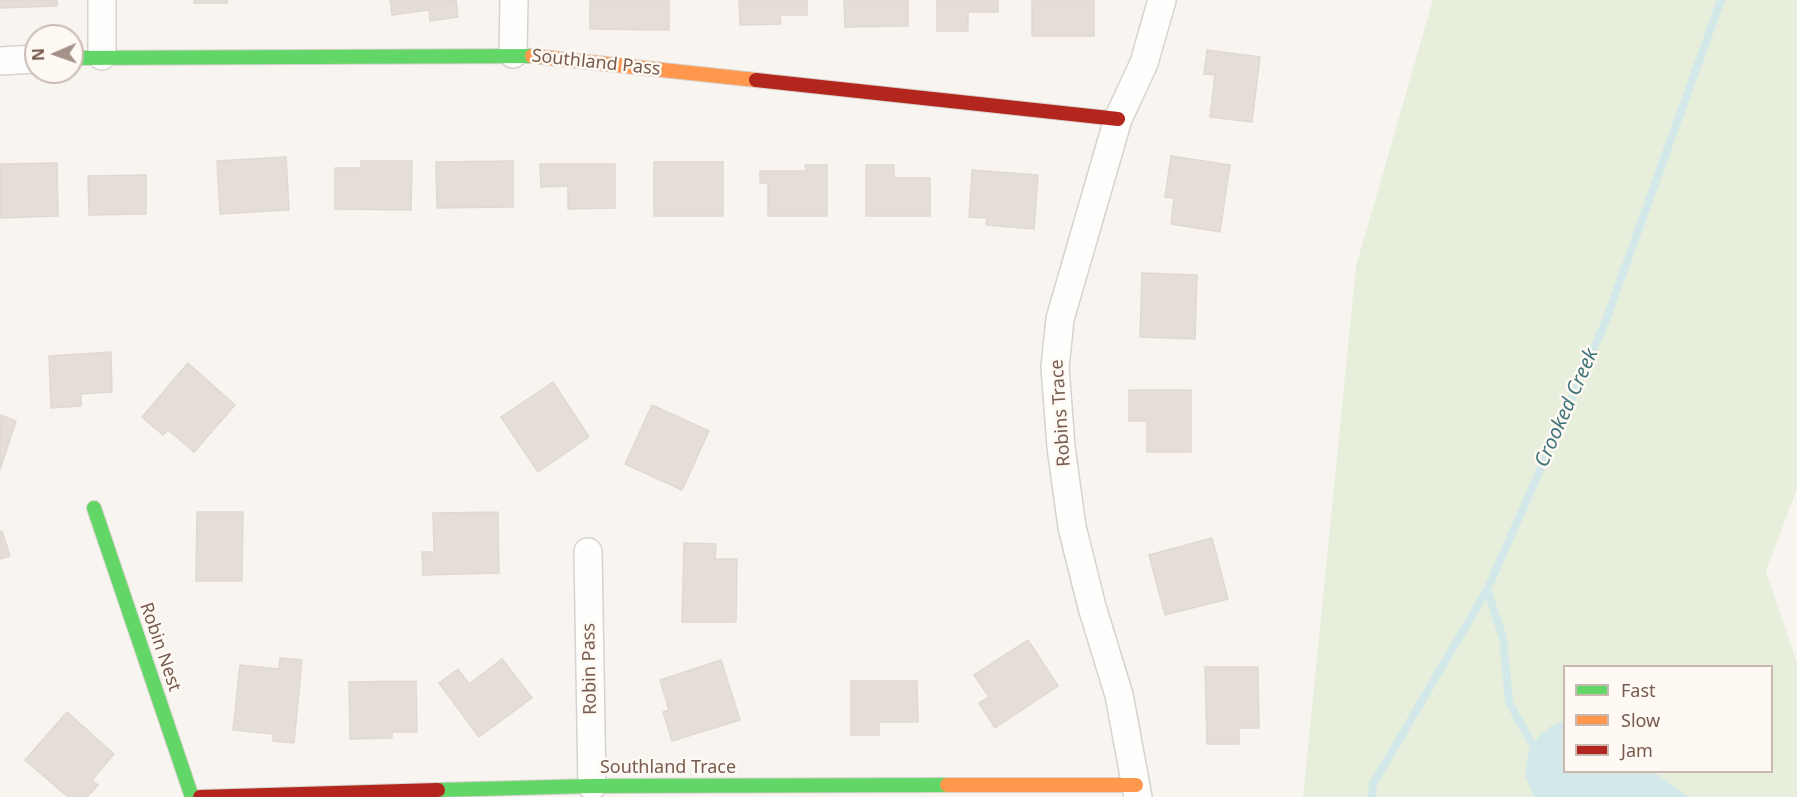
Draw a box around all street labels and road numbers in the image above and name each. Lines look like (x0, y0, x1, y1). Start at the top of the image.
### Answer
street label: Southland Pass (531, 45, 661, 81)
street label: Robins Trace (1046, 359, 1076, 467)
street label: Robin Nest (135, 600, 185, 694)
street label: Robin Pass (578, 623, 602, 715)
street label: Southland Trace (600, 757, 736, 779)

